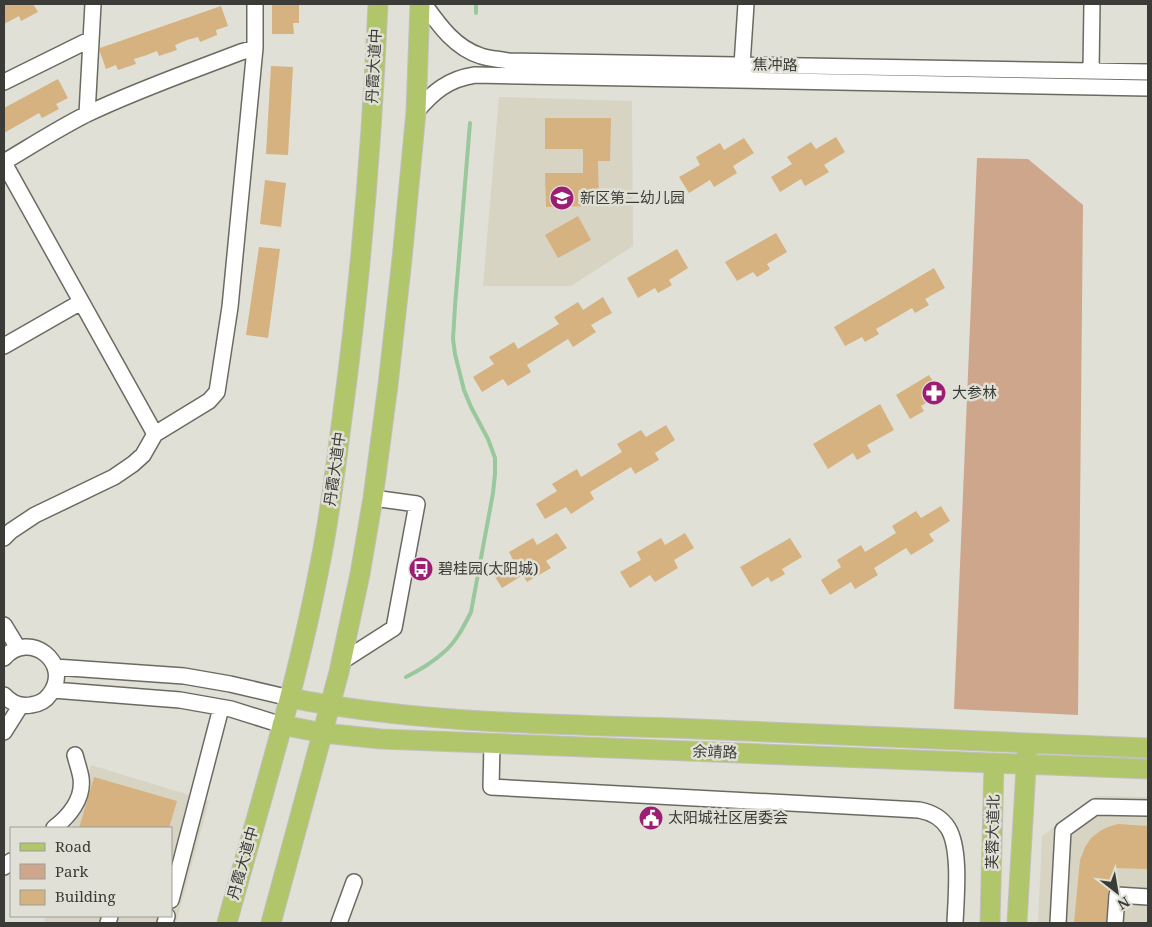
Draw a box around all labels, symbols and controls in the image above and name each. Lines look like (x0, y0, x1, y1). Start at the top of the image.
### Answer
street label: 丹霞大道中 (361, 28, 385, 104)
street label: 焦冲路 (752, 54, 798, 74)
school or university icon: 新区第二幼儿园 (549, 185, 575, 211)
place label: 新区第二幼儿园 (580, 187, 685, 207)
pharmacy icon: 大参林 (921, 380, 947, 406)
place label: 大参林 (952, 382, 997, 402)
street label: 丹霞大道中 (319, 430, 349, 507)
bus stop icon: 碧桂园(太阳城) (408, 556, 434, 582)
place label: 碧桂园(太阳城) (438, 558, 538, 578)
street label: 余靖路 (692, 740, 738, 762)
street label: 芙蓉大道北 (981, 794, 1003, 870)
public building icon: 太阳城社区居委会 (638, 805, 664, 831)
place label: 太阳城社区居委会 (668, 807, 788, 827)
street label: 丹霞大道中 (222, 824, 262, 902)
legend (10, 827, 172, 917)
text: Road (55, 836, 91, 856)
text: Park (55, 861, 89, 881)
north arrow (1092, 867, 1142, 917)
text: Building (55, 886, 116, 906)
text: N (1114, 893, 1134, 915)

